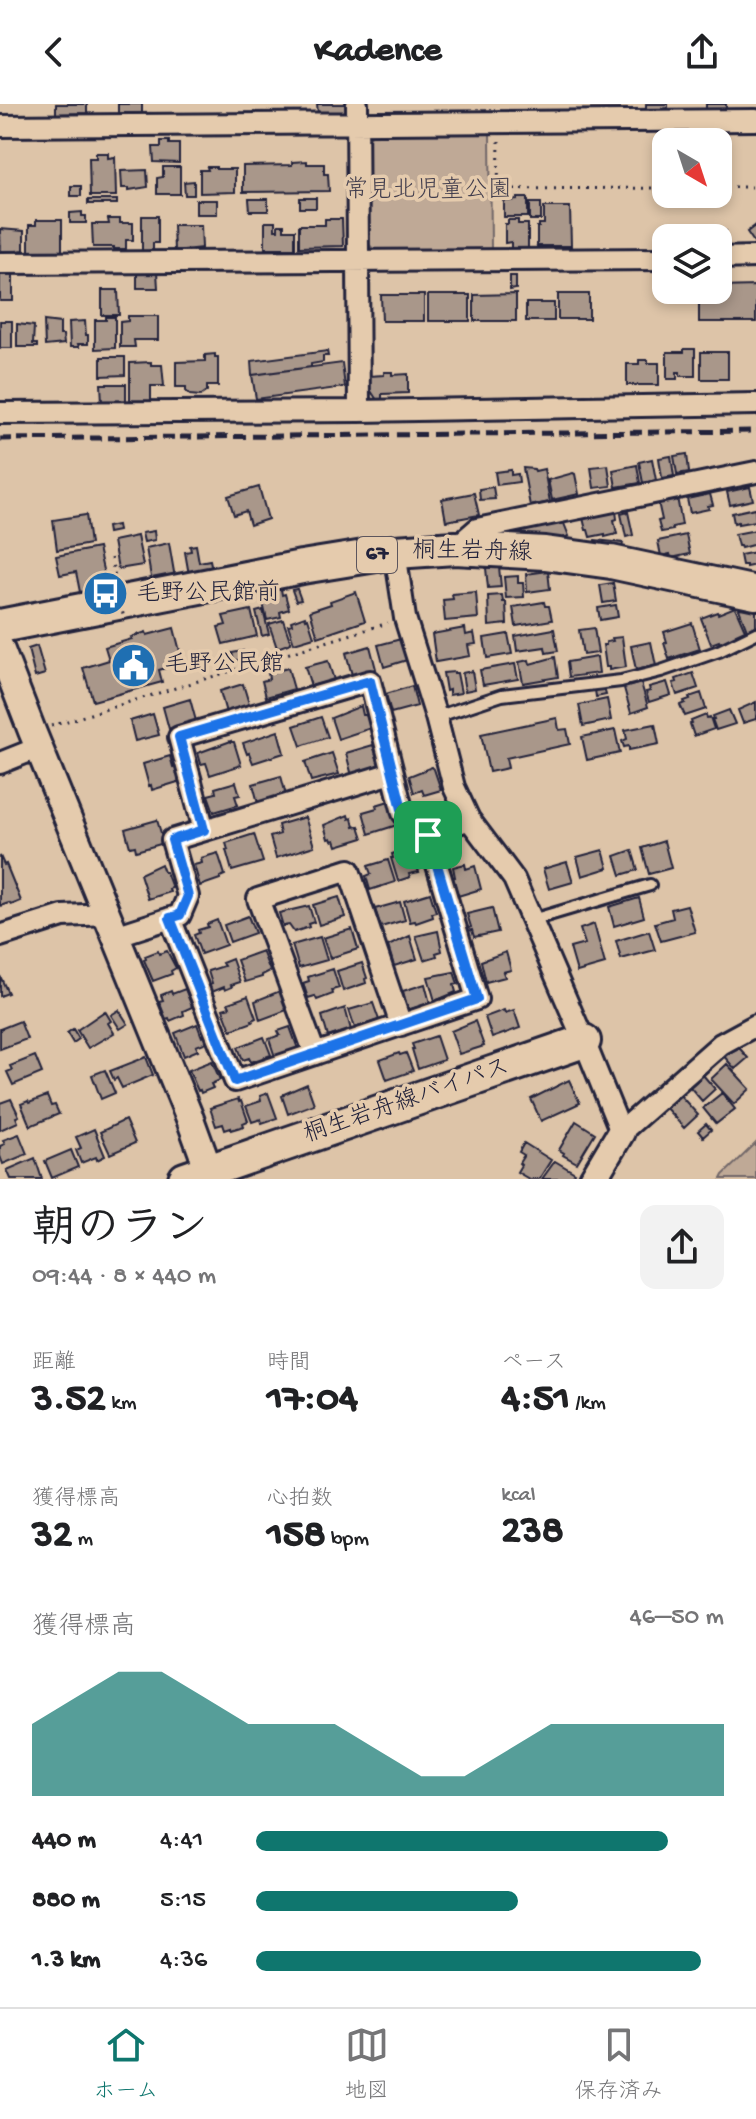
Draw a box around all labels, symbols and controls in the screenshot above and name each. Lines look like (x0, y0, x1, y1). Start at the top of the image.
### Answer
icon: back (32, 30, 76, 74)
icon: share (680, 30, 724, 74)
text: Kadence (314, 31, 442, 74)
north arrow (652, 128, 732, 208)
map controls (652, 128, 732, 304)
park label: 常見北児童公園 (344, 176, 512, 206)
button: layers (652, 224, 732, 304)
street label: 桐生岩舟線 (412, 536, 532, 569)
road number: 67 (357, 537, 397, 573)
bus stop icon: 毛野公民館前 (81, 570, 129, 618)
place label: 毛野公民館前 (136, 579, 280, 609)
public building icon: 毛野公民館 (109, 641, 157, 689)
place label: 毛野公民館 (164, 651, 284, 680)
pin (394, 801, 462, 869)
icon: arrive (406, 813, 450, 857)
street label: 桐生岩舟線バイパス (300, 1052, 514, 1151)
button: share (640, 1205, 724, 1289)
text: 朝のラン (32, 1206, 208, 1258)
text: 09:44 · 8 × 440 m (32, 1262, 216, 1293)
text: 距離 (32, 1351, 76, 1377)
text: 時間 (267, 1351, 311, 1377)
text: ペース (501, 1351, 566, 1377)
text: 3.52 (32, 1377, 106, 1424)
text: 17:04 (267, 1377, 358, 1424)
text: 4:51 (501, 1377, 570, 1424)
text: km (106, 1391, 137, 1417)
text: /km (570, 1391, 606, 1417)
text: kcal (501, 1483, 536, 1509)
text: 獲得標高 (32, 1487, 120, 1513)
text: 心拍数 (267, 1487, 333, 1513)
text: 238 (501, 1509, 564, 1556)
text: 32 (32, 1513, 72, 1560)
text: 158 (267, 1513, 326, 1560)
text: m (72, 1527, 93, 1553)
text: bpm (326, 1527, 369, 1553)
text: 46–50 m (630, 1603, 724, 1634)
text: 獲得標高 (32, 1613, 136, 1644)
text: 440 m (32, 1826, 96, 1857)
text: 4:41 (160, 1826, 203, 1857)
text: 880 m (32, 1886, 100, 1917)
text: 5:15 (160, 1886, 206, 1917)
text: 1.3 km (32, 1946, 100, 1977)
text: 4:36 (160, 1946, 207, 1977)
tab: ホーム (93, 2023, 158, 2106)
tab: 地図 (345, 2023, 389, 2106)
tab: 保存済み (575, 2023, 663, 2106)

